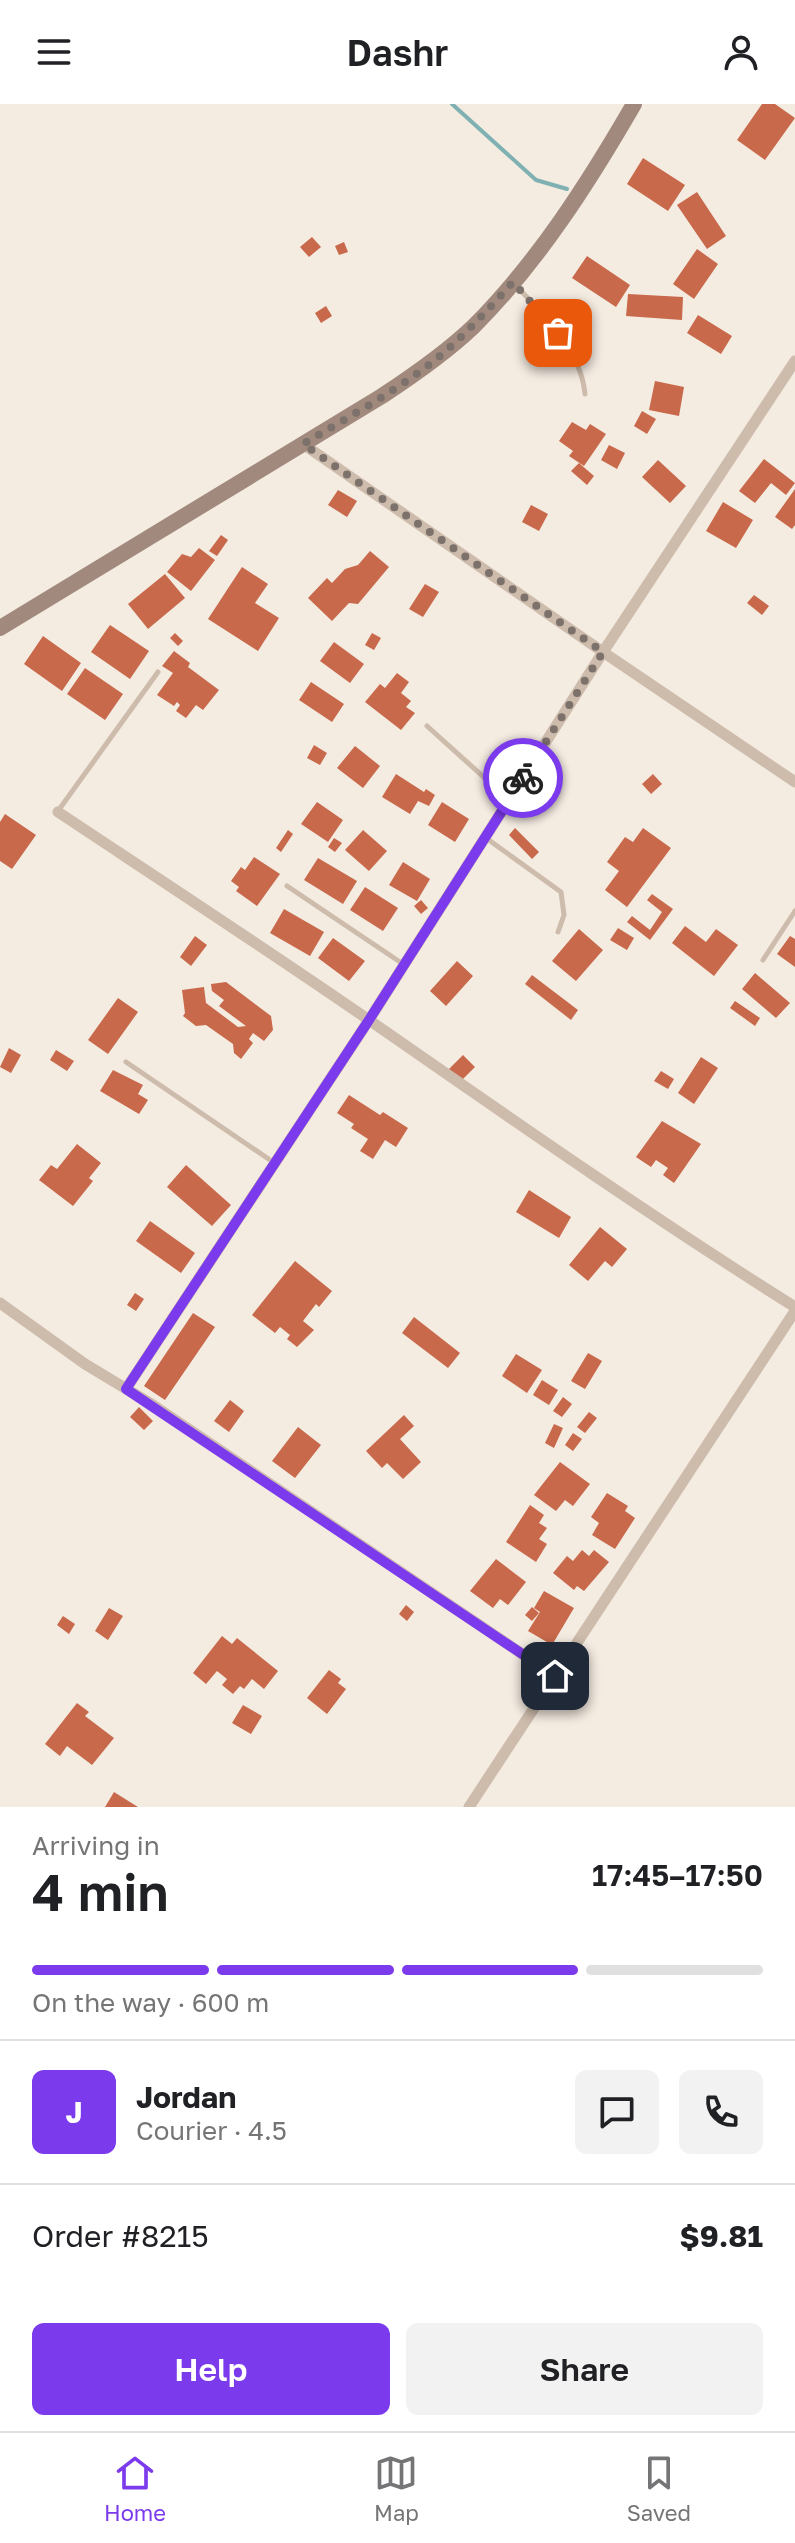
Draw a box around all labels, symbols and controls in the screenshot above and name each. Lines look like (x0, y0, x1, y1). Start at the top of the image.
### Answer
icon: menu (32, 30, 76, 74)
icon: person (719, 30, 763, 74)
text: Dashr (347, 31, 448, 74)
pin (524, 299, 592, 367)
icon: bag (536, 311, 580, 355)
courier (483, 738, 563, 818)
icon: bike (501, 756, 545, 800)
pin (521, 1642, 589, 1710)
icon: home (533, 1654, 577, 1698)
text: Arriving in (32, 1830, 160, 1861)
text: 17:45–17:50 (592, 1857, 763, 1893)
text: 4 min (32, 1860, 169, 1922)
text: On the way · 600 m (32, 1987, 269, 2018)
button: chat (575, 2070, 659, 2154)
button: phone (679, 2070, 763, 2154)
text: Jordan (136, 2079, 236, 2115)
text: J (65, 2094, 83, 2130)
text: Courier · 4.5 (136, 2115, 287, 2146)
text: Order #8215 (32, 2218, 209, 2254)
text: $9.81 (680, 2218, 763, 2254)
button: Help (32, 2323, 390, 2415)
button: Share (406, 2323, 763, 2415)
tab: Home (104, 2451, 166, 2526)
tab: Map (374, 2451, 419, 2526)
tab: Saved (627, 2451, 691, 2526)

